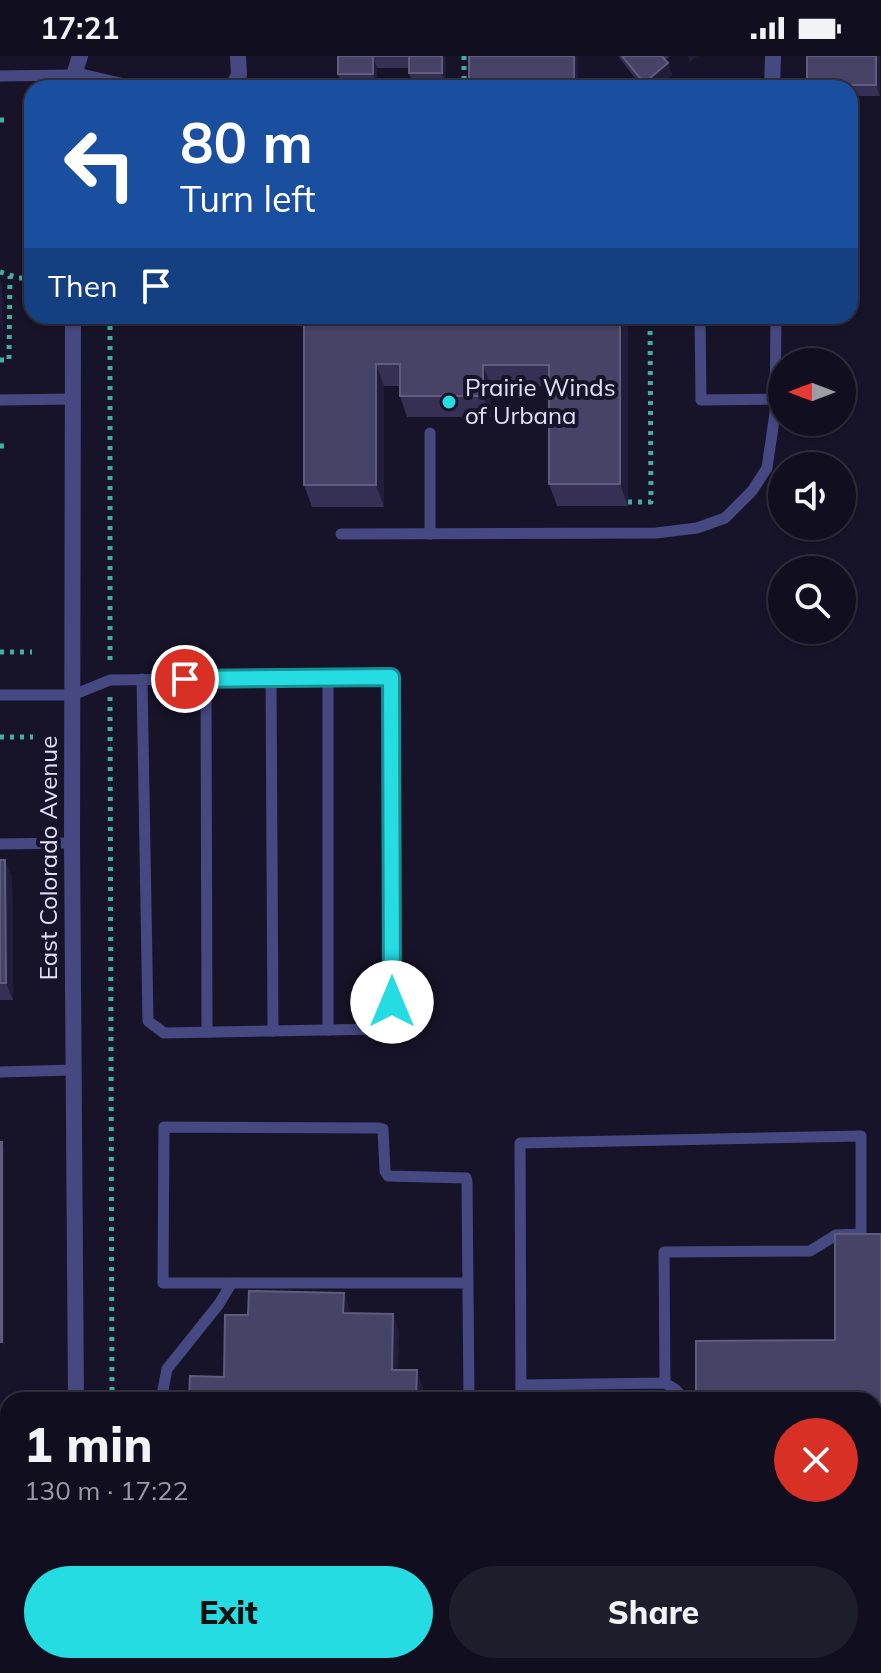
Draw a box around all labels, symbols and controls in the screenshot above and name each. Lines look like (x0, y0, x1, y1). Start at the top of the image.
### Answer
text: 17:21 (40, 9, 119, 47)
text: 80 m (180, 107, 313, 177)
icon: left (48, 112, 152, 216)
text: Turn left (180, 176, 316, 221)
icon: arrive (134, 264, 178, 308)
text: Then (48, 267, 118, 305)
north arrow (768, 348, 856, 436)
map controls (768, 348, 856, 644)
place label: Prairie Winds of Urbana (465, 372, 616, 430)
marker: Prairie Winds of Urbana (440, 393, 458, 411)
button: sound (768, 452, 856, 540)
button: search (768, 556, 856, 644)
pin (151, 645, 219, 713)
icon: arrive (163, 657, 207, 701)
street label: East Colorado Avenue (33, 736, 63, 980)
position arrow (350, 960, 434, 1044)
text: 1 min (24, 1414, 153, 1474)
button: close (774, 1418, 858, 1502)
text: 130 m · 17:22 (24, 1474, 188, 1507)
button: Exit (24, 1566, 433, 1658)
button: Share (449, 1566, 858, 1658)

